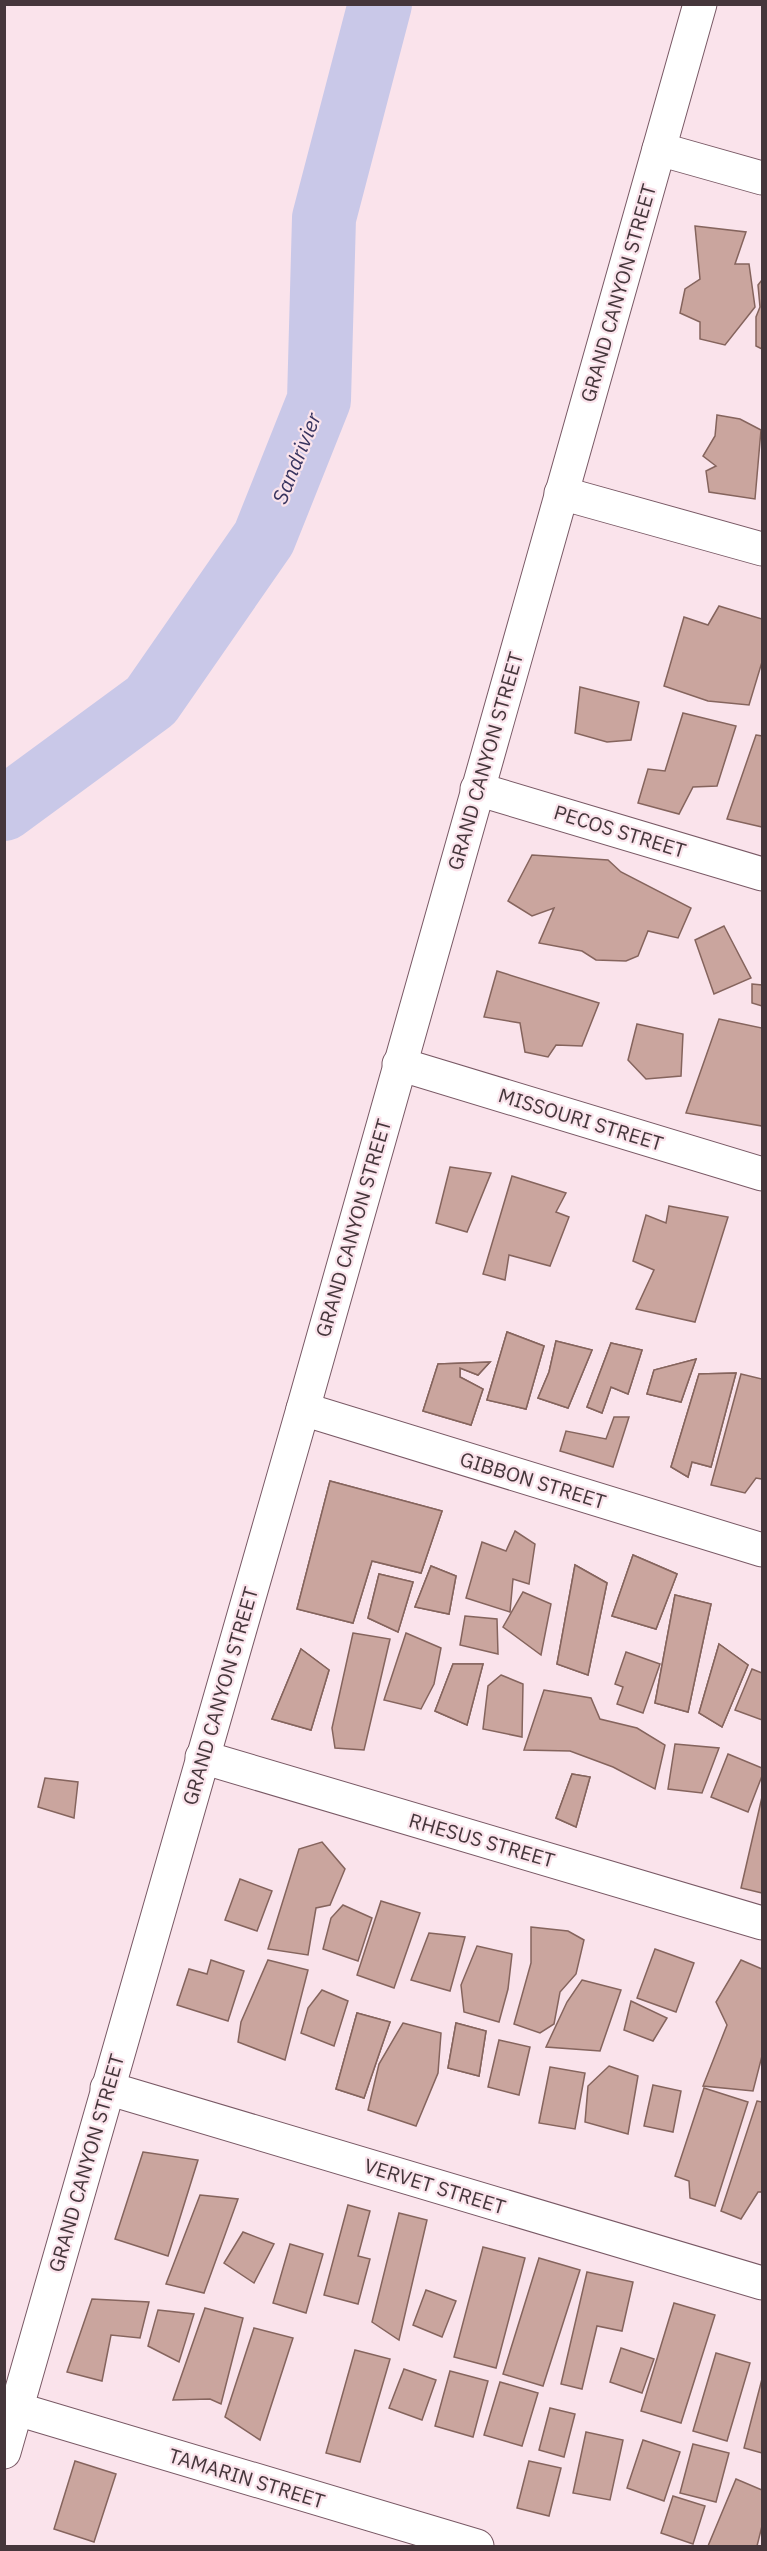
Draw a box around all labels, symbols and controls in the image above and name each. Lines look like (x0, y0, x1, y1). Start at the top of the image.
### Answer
street label: GRAND CANYON STREET (574, 181, 662, 405)
water label: Sandrivier (265, 407, 327, 508)
street label: GRAND CANYON STREET (441, 649, 529, 873)
street label: PECOS STREET (551, 798, 689, 864)
street label: MISSOURI STREET (495, 1081, 667, 1157)
street label: GRAND CANYON STREET (309, 1116, 397, 1340)
street label: GIBBON STREET (457, 1445, 609, 1515)
street label: GRAND CANYON STREET (176, 1584, 264, 1808)
street label: RHESUS STREET (406, 1806, 558, 1874)
street label: GRAND CANYON STREET (42, 2051, 130, 2275)
street label: VERVET STREET (361, 2152, 509, 2220)
street label: TAMARIN STREET (166, 2441, 328, 2515)

